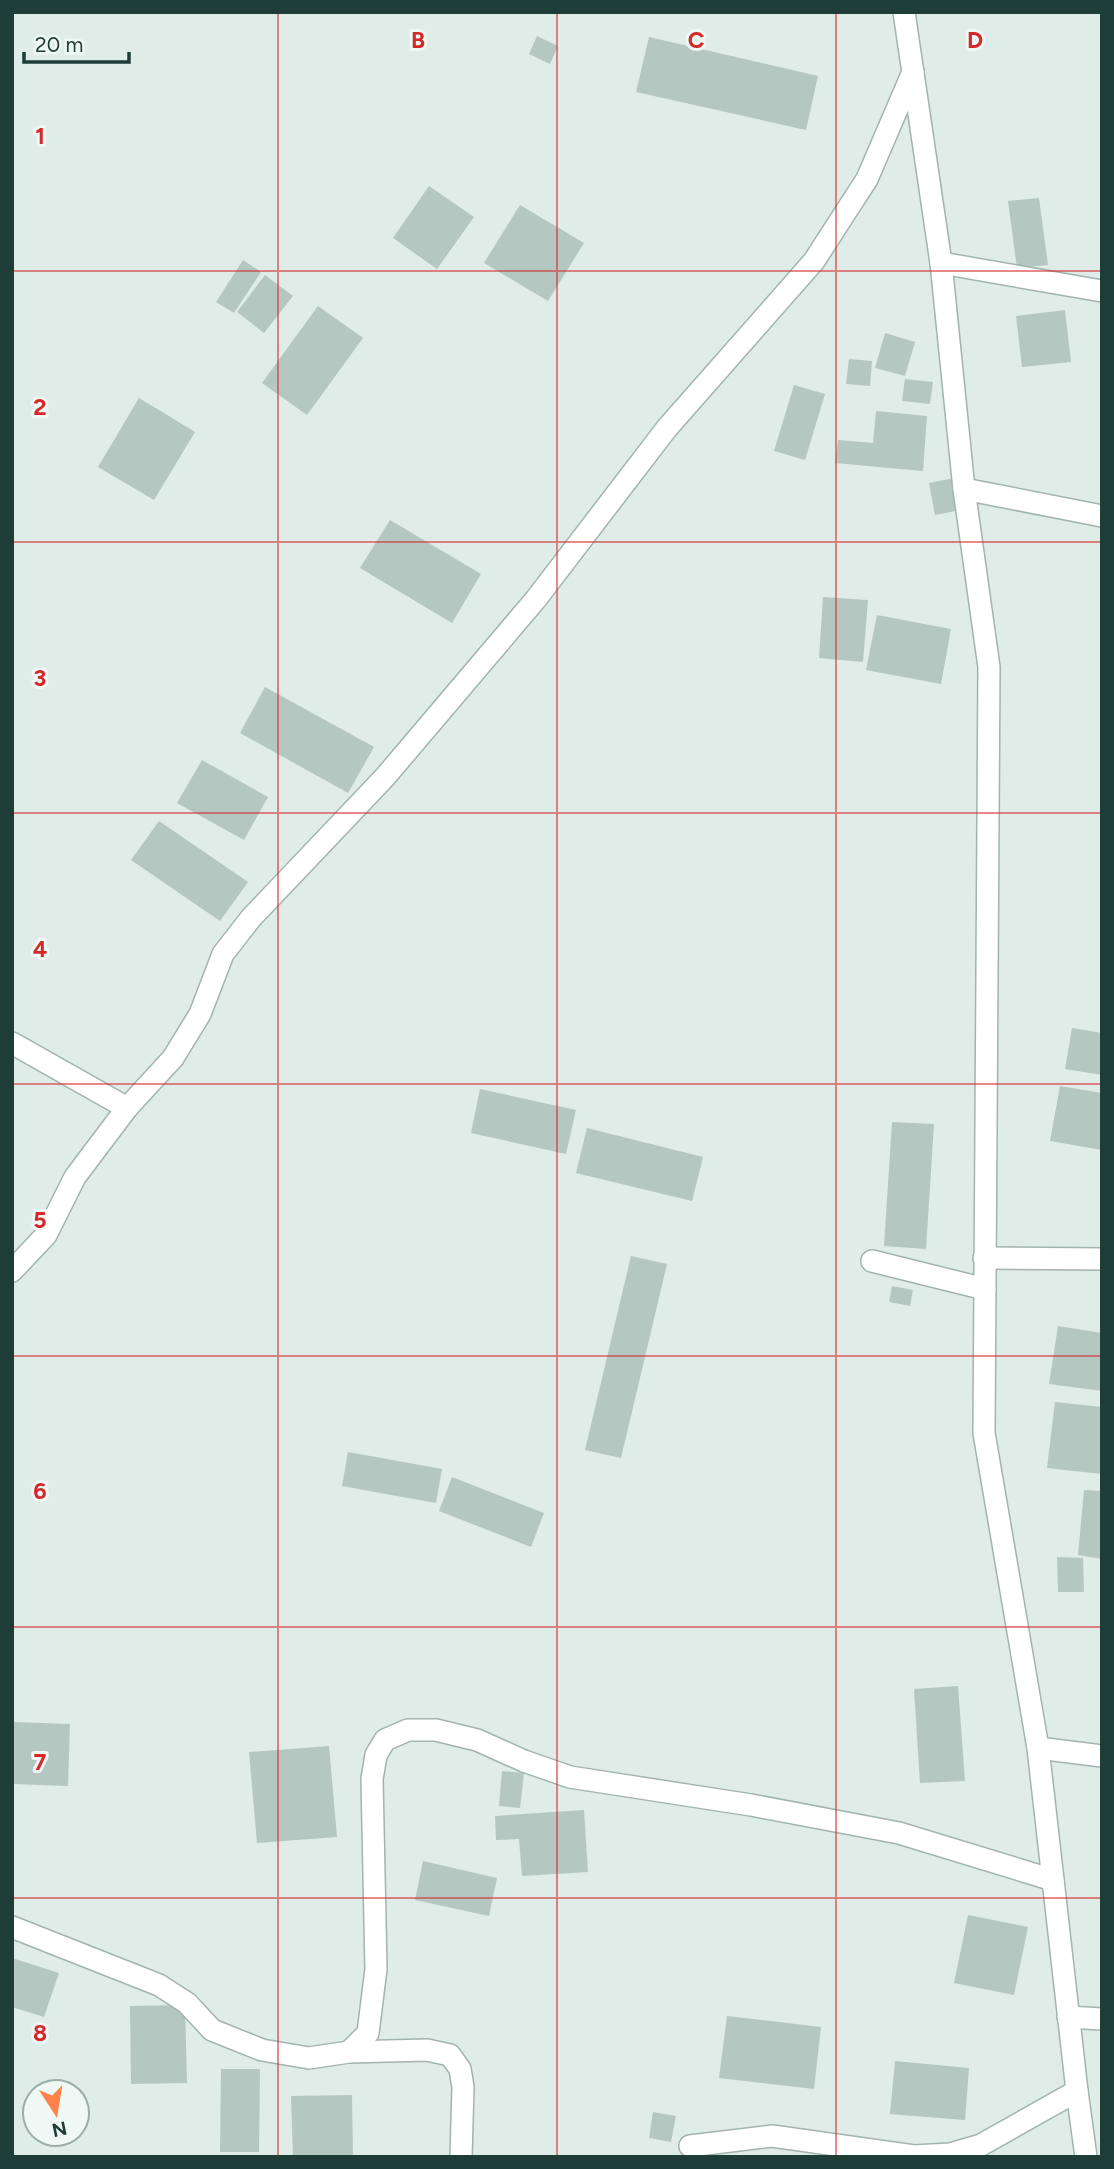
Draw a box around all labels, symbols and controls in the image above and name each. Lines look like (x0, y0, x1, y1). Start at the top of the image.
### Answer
scale bar (24, 21, 130, 65)
text: B (411, 26, 425, 54)
text: C (688, 26, 705, 54)
text: D (967, 26, 983, 54)
text: 20 m (35, 32, 83, 57)
text: 1 (35, 122, 45, 150)
text: 2 (33, 393, 47, 421)
text: 3 (34, 664, 46, 692)
text: 4 (33, 935, 47, 963)
text: 5 (33, 1206, 47, 1234)
text: 6 (33, 1477, 47, 1505)
text: 7 (34, 1748, 47, 1776)
text: 8 (33, 2019, 47, 2047)
north arrow (21, 2078, 91, 2148)
text: N (50, 2116, 69, 2142)

